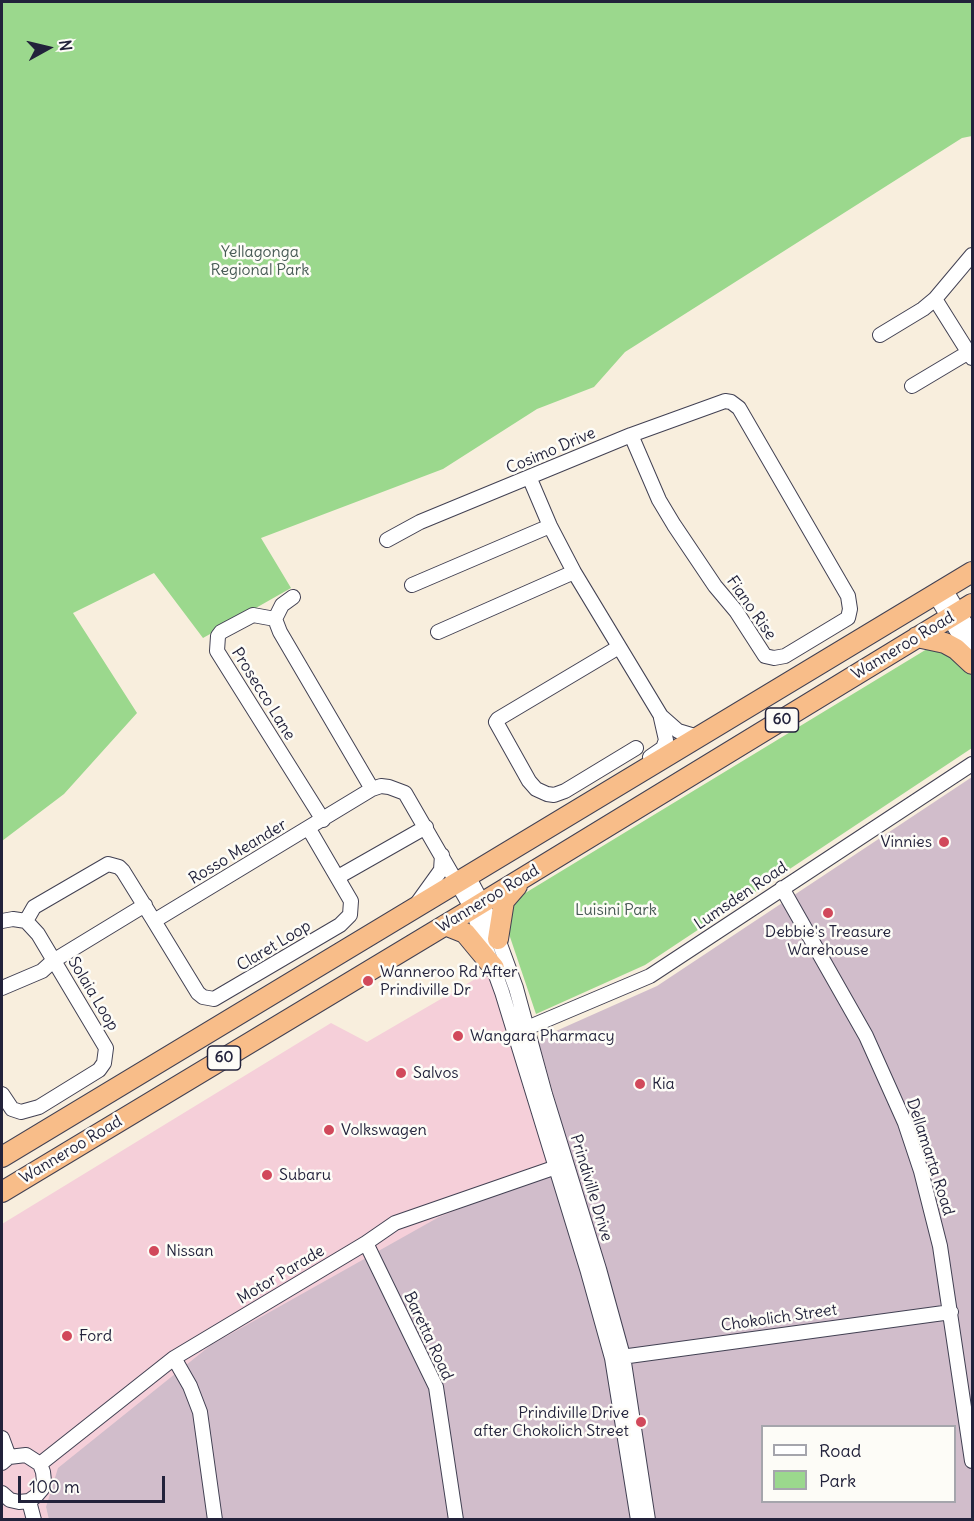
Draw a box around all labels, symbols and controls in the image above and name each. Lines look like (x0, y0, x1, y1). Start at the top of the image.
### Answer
north arrow (18, 18, 78, 78)
text: N (55, 39, 76, 52)
park label: Yellagonga Regional Park (211, 242, 309, 280)
street label: Cosimo Drive (504, 424, 598, 478)
street label: Fiano Rise (722, 572, 780, 644)
street label: Wanneroo Road (848, 608, 958, 684)
street label: Prosecco Lane (227, 644, 299, 744)
road number: 60 (766, 708, 798, 732)
street label: Rosso Meander (186, 815, 290, 889)
place label: Vinnies (880, 832, 932, 852)
marker: Vinnies (937, 835, 951, 849)
street label: Lumsden Road (691, 858, 791, 934)
street label: Wanneroo Road (433, 861, 543, 937)
park label: Luisini Park (575, 900, 657, 920)
marker: Debbie's Treasure Warehouse (821, 906, 835, 920)
street label: Claret Loop (234, 916, 314, 976)
place label: Debbie's Treasure Warehouse (765, 922, 891, 960)
street label: Solaia Loop (63, 954, 123, 1034)
place label: Wanneroo Rd After Prindiville Dr (380, 962, 518, 1000)
marker: Wanneroo Rd After Prindiville Dr (361, 974, 375, 988)
place label: Wangara Pharmacy (470, 1026, 615, 1046)
marker: Wangara Pharmacy (451, 1029, 465, 1043)
road number: 60 (208, 1046, 240, 1070)
place label: Salvos (413, 1063, 459, 1083)
marker: Salvos (394, 1066, 408, 1080)
place label: Kia (652, 1074, 675, 1094)
marker: Kia (633, 1077, 647, 1091)
street label: Dellamarta Road (902, 1096, 958, 1218)
street label: Wanneroo Road (16, 1112, 126, 1188)
place label: Volkswagen (341, 1120, 427, 1140)
marker: Volkswagen (322, 1123, 336, 1137)
street label: Prindiville Drive (566, 1132, 616, 1244)
place label: Subaru (279, 1165, 331, 1185)
marker: Subaru (260, 1168, 274, 1182)
place label: Nissan (166, 1241, 214, 1261)
street label: Motor Parade (234, 1241, 328, 1309)
marker: Nissan (147, 1244, 161, 1258)
street label: Baretta Road (399, 1289, 457, 1383)
street label: Chokolich Street (720, 1300, 838, 1336)
place label: Ford (79, 1326, 112, 1346)
marker: Ford (60, 1329, 74, 1343)
place label: Prindiville Drive after Chokolich Street (474, 1403, 629, 1441)
marker: Prindiville Drive after Chokolich Street (634, 1415, 648, 1429)
legend (761, 1425, 956, 1503)
text: Road (819, 1439, 861, 1462)
scale bar (21, 1464, 168, 1502)
text: Park (819, 1469, 856, 1492)
text: 100 m (29, 1475, 80, 1498)

